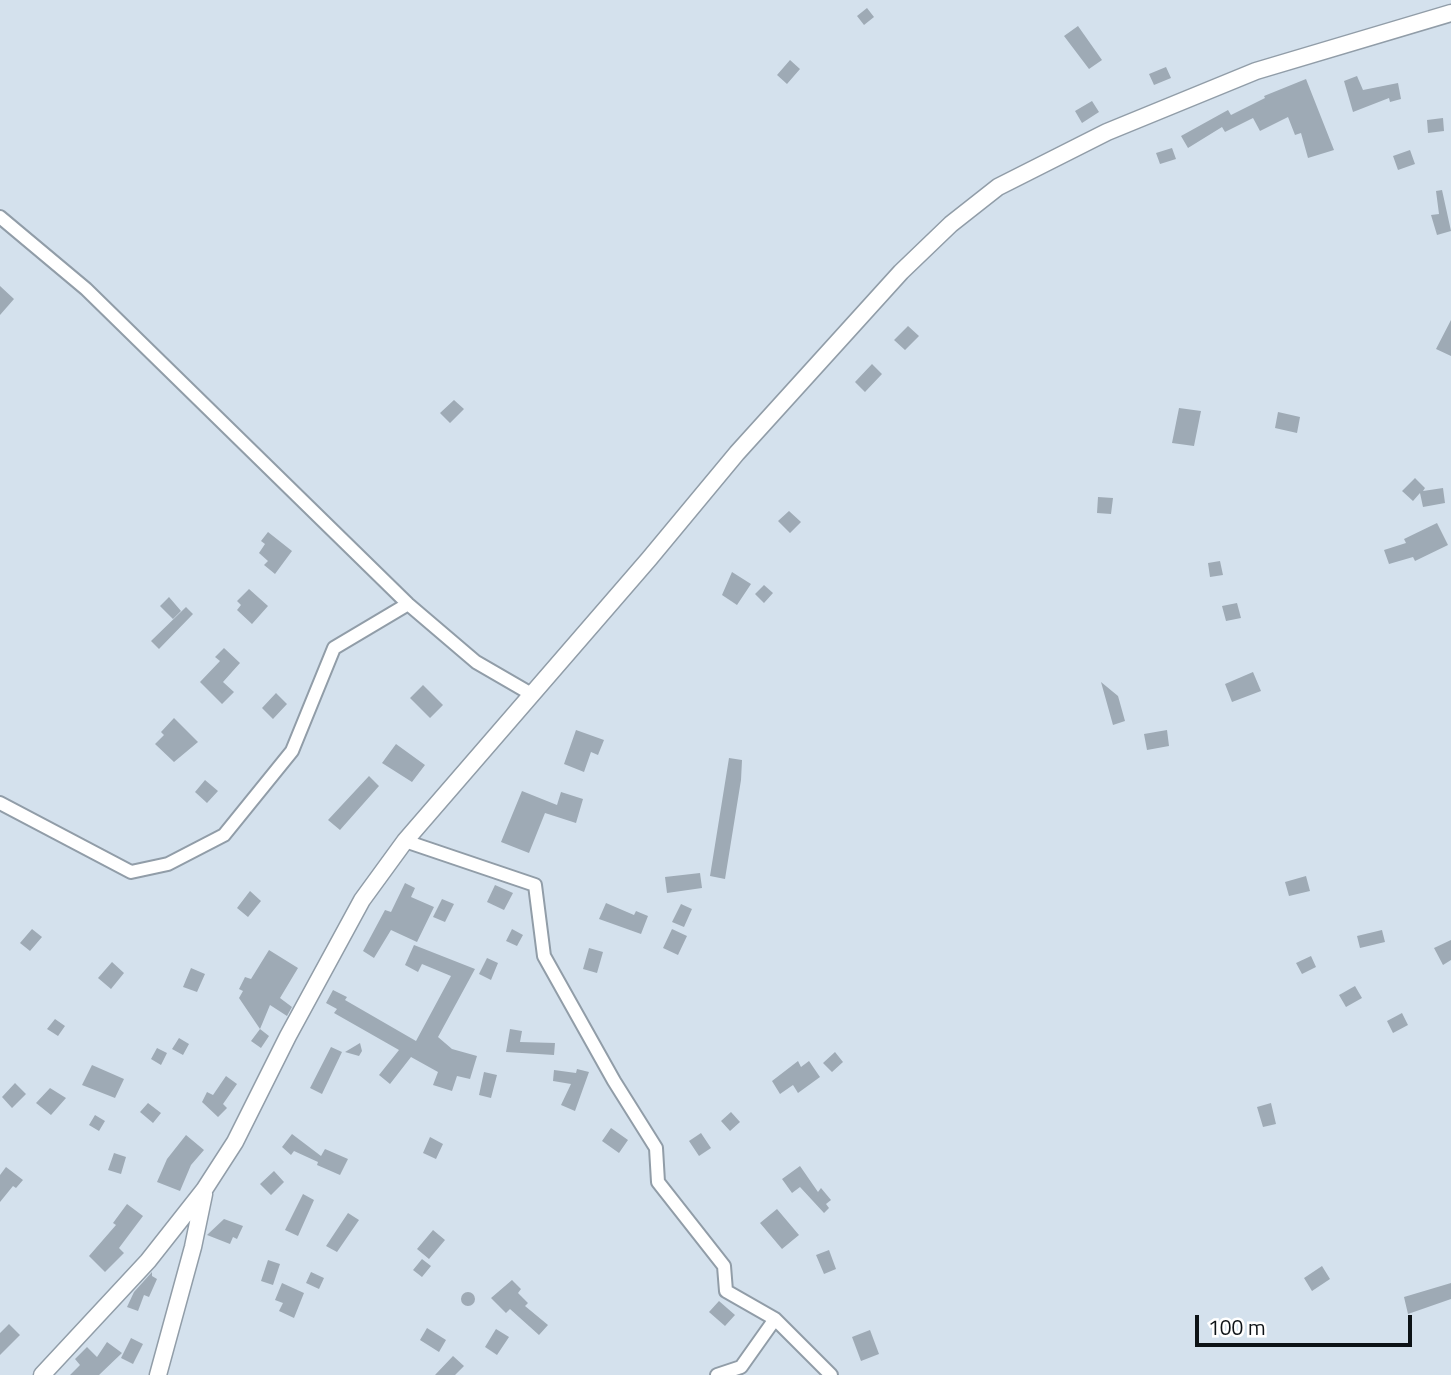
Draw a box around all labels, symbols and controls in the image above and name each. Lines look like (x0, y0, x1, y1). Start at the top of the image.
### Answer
scale bar (1199, 1302, 1416, 1346)
text: 100 m (1208, 1311, 1265, 1343)

